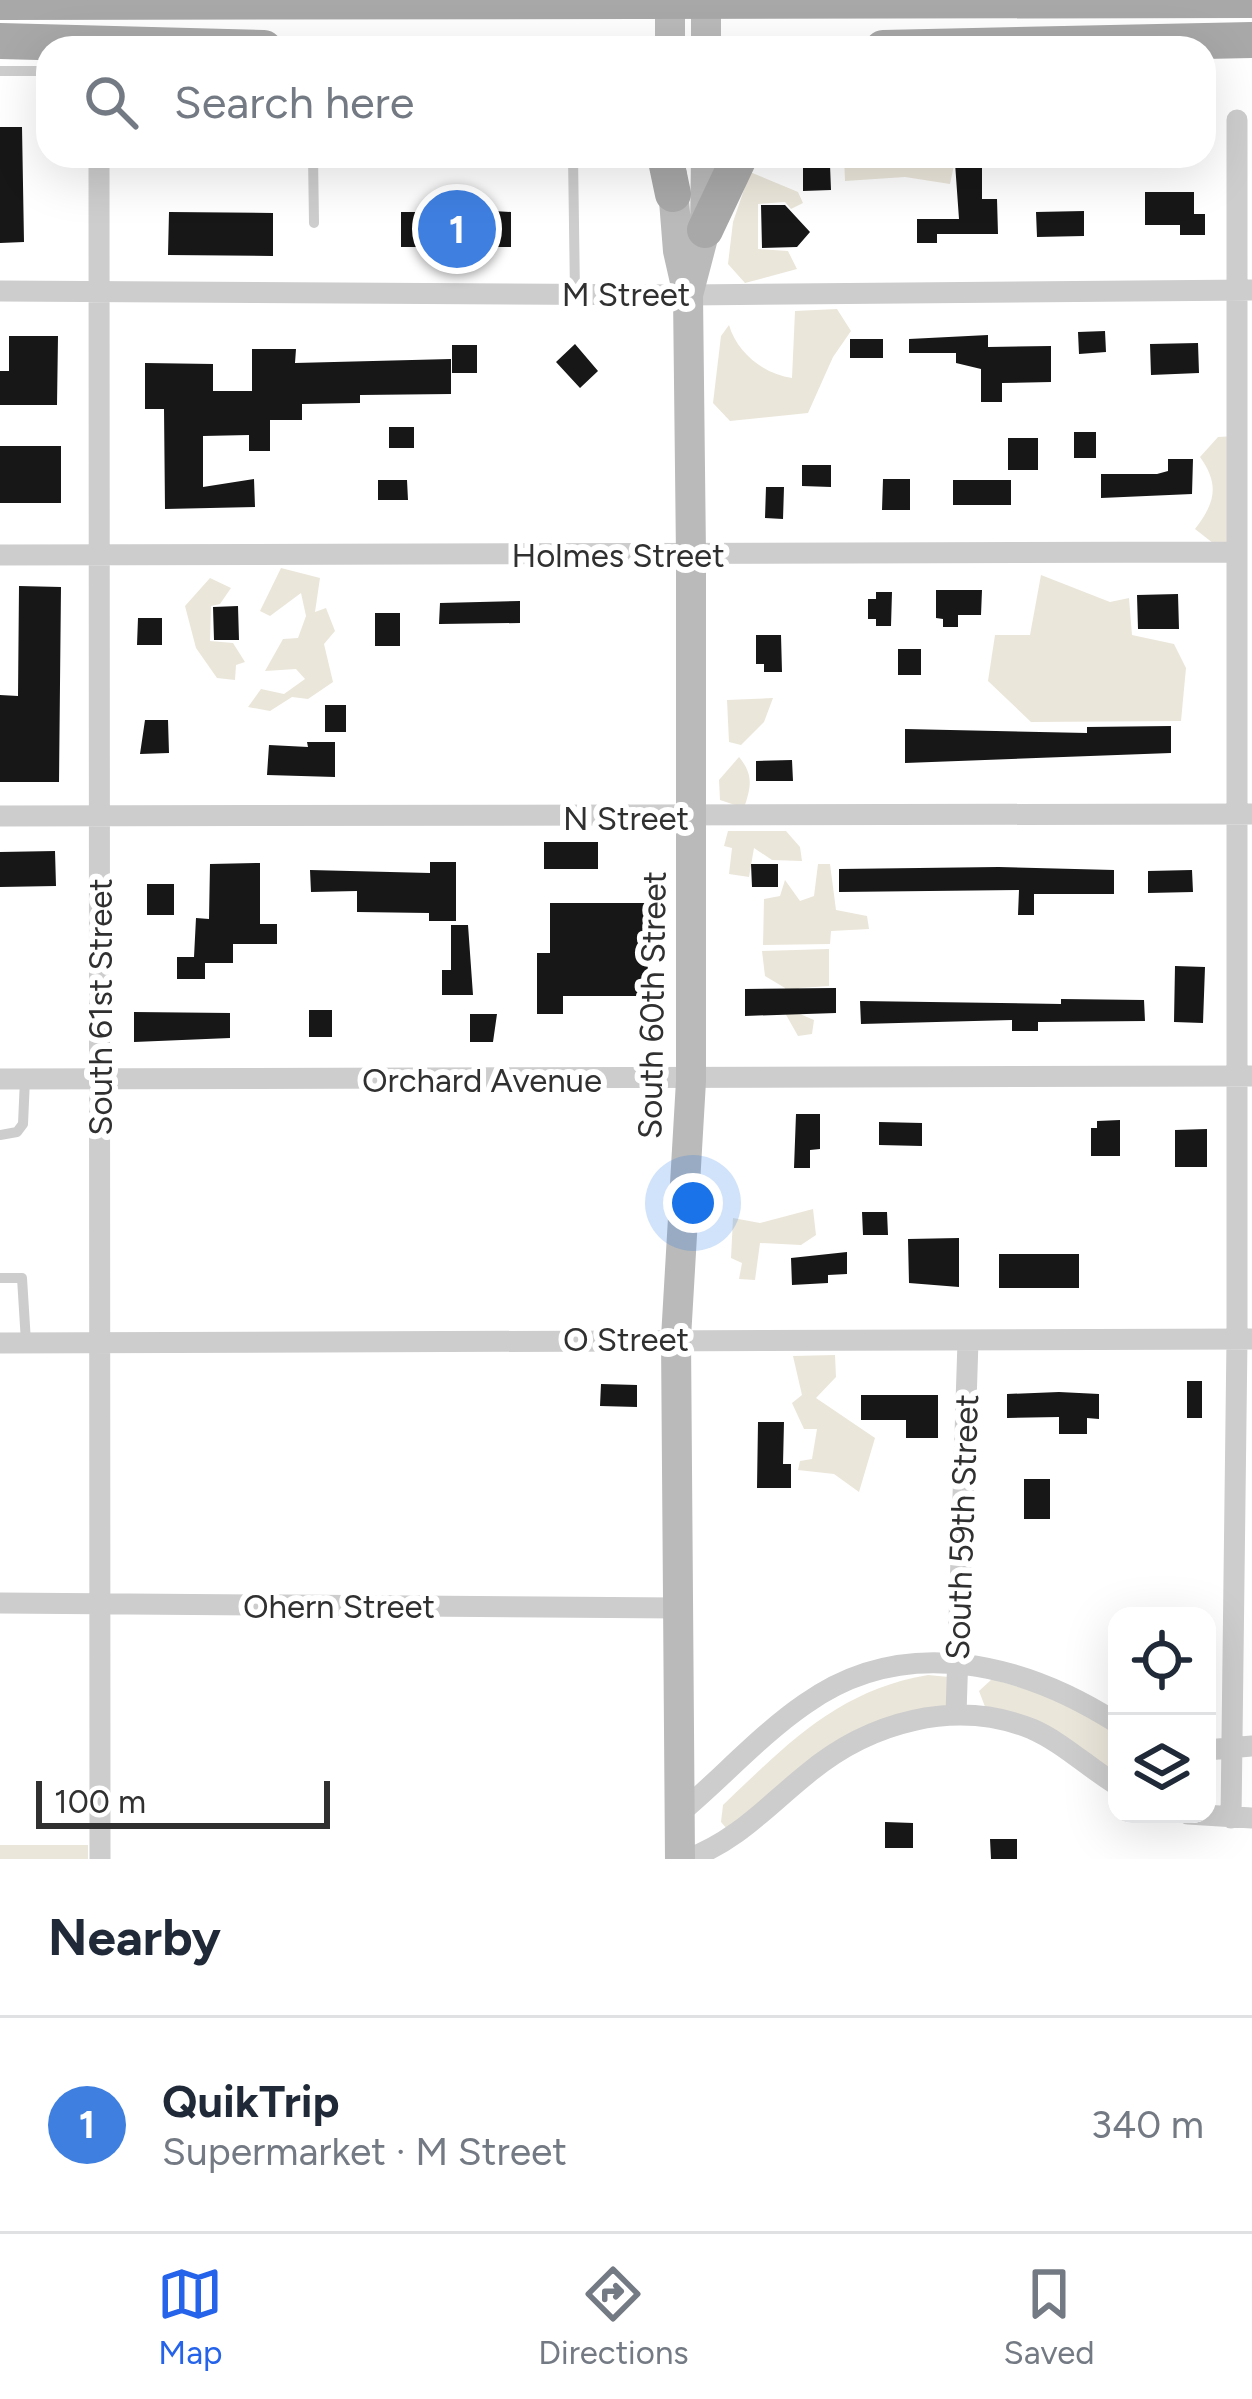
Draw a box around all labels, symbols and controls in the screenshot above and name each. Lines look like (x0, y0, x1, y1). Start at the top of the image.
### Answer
search box (36, 36, 1216, 168)
icon: search (78, 69, 144, 135)
text: Search here (174, 75, 414, 129)
pin: 1 (418, 184, 496, 274)
street label: M Street (562, 275, 690, 314)
street label: Holmes Street (511, 536, 725, 575)
street label: N Street (563, 799, 689, 838)
street label: South 60th Street (630, 871, 674, 1139)
street label: South 61st Street (81, 878, 120, 1136)
street label: Orchard Avenue (362, 1061, 602, 1100)
your location (663, 1173, 723, 1233)
street label: O Street (563, 1320, 689, 1359)
street label: South 59th Street (938, 1393, 986, 1661)
street label: Ohern Street (243, 1587, 435, 1626)
map controls (1108, 1607, 1216, 1823)
button: locate (1108, 1607, 1216, 1715)
button: layers (1108, 1715, 1216, 1823)
scale bar (36, 1775, 330, 1828)
text: 100 m (54, 1782, 146, 1821)
text: Nearby (48, 1907, 221, 1968)
text: QuikTrip (162, 2074, 340, 2128)
text: 1 (79, 2101, 95, 2148)
text: 340 m (1091, 2101, 1204, 2148)
text: Supermarket · M Street (162, 2128, 567, 2175)
tab: Map (157, 2261, 223, 2372)
tab: Directions (538, 2261, 689, 2372)
tab: Saved (1004, 2261, 1095, 2372)

